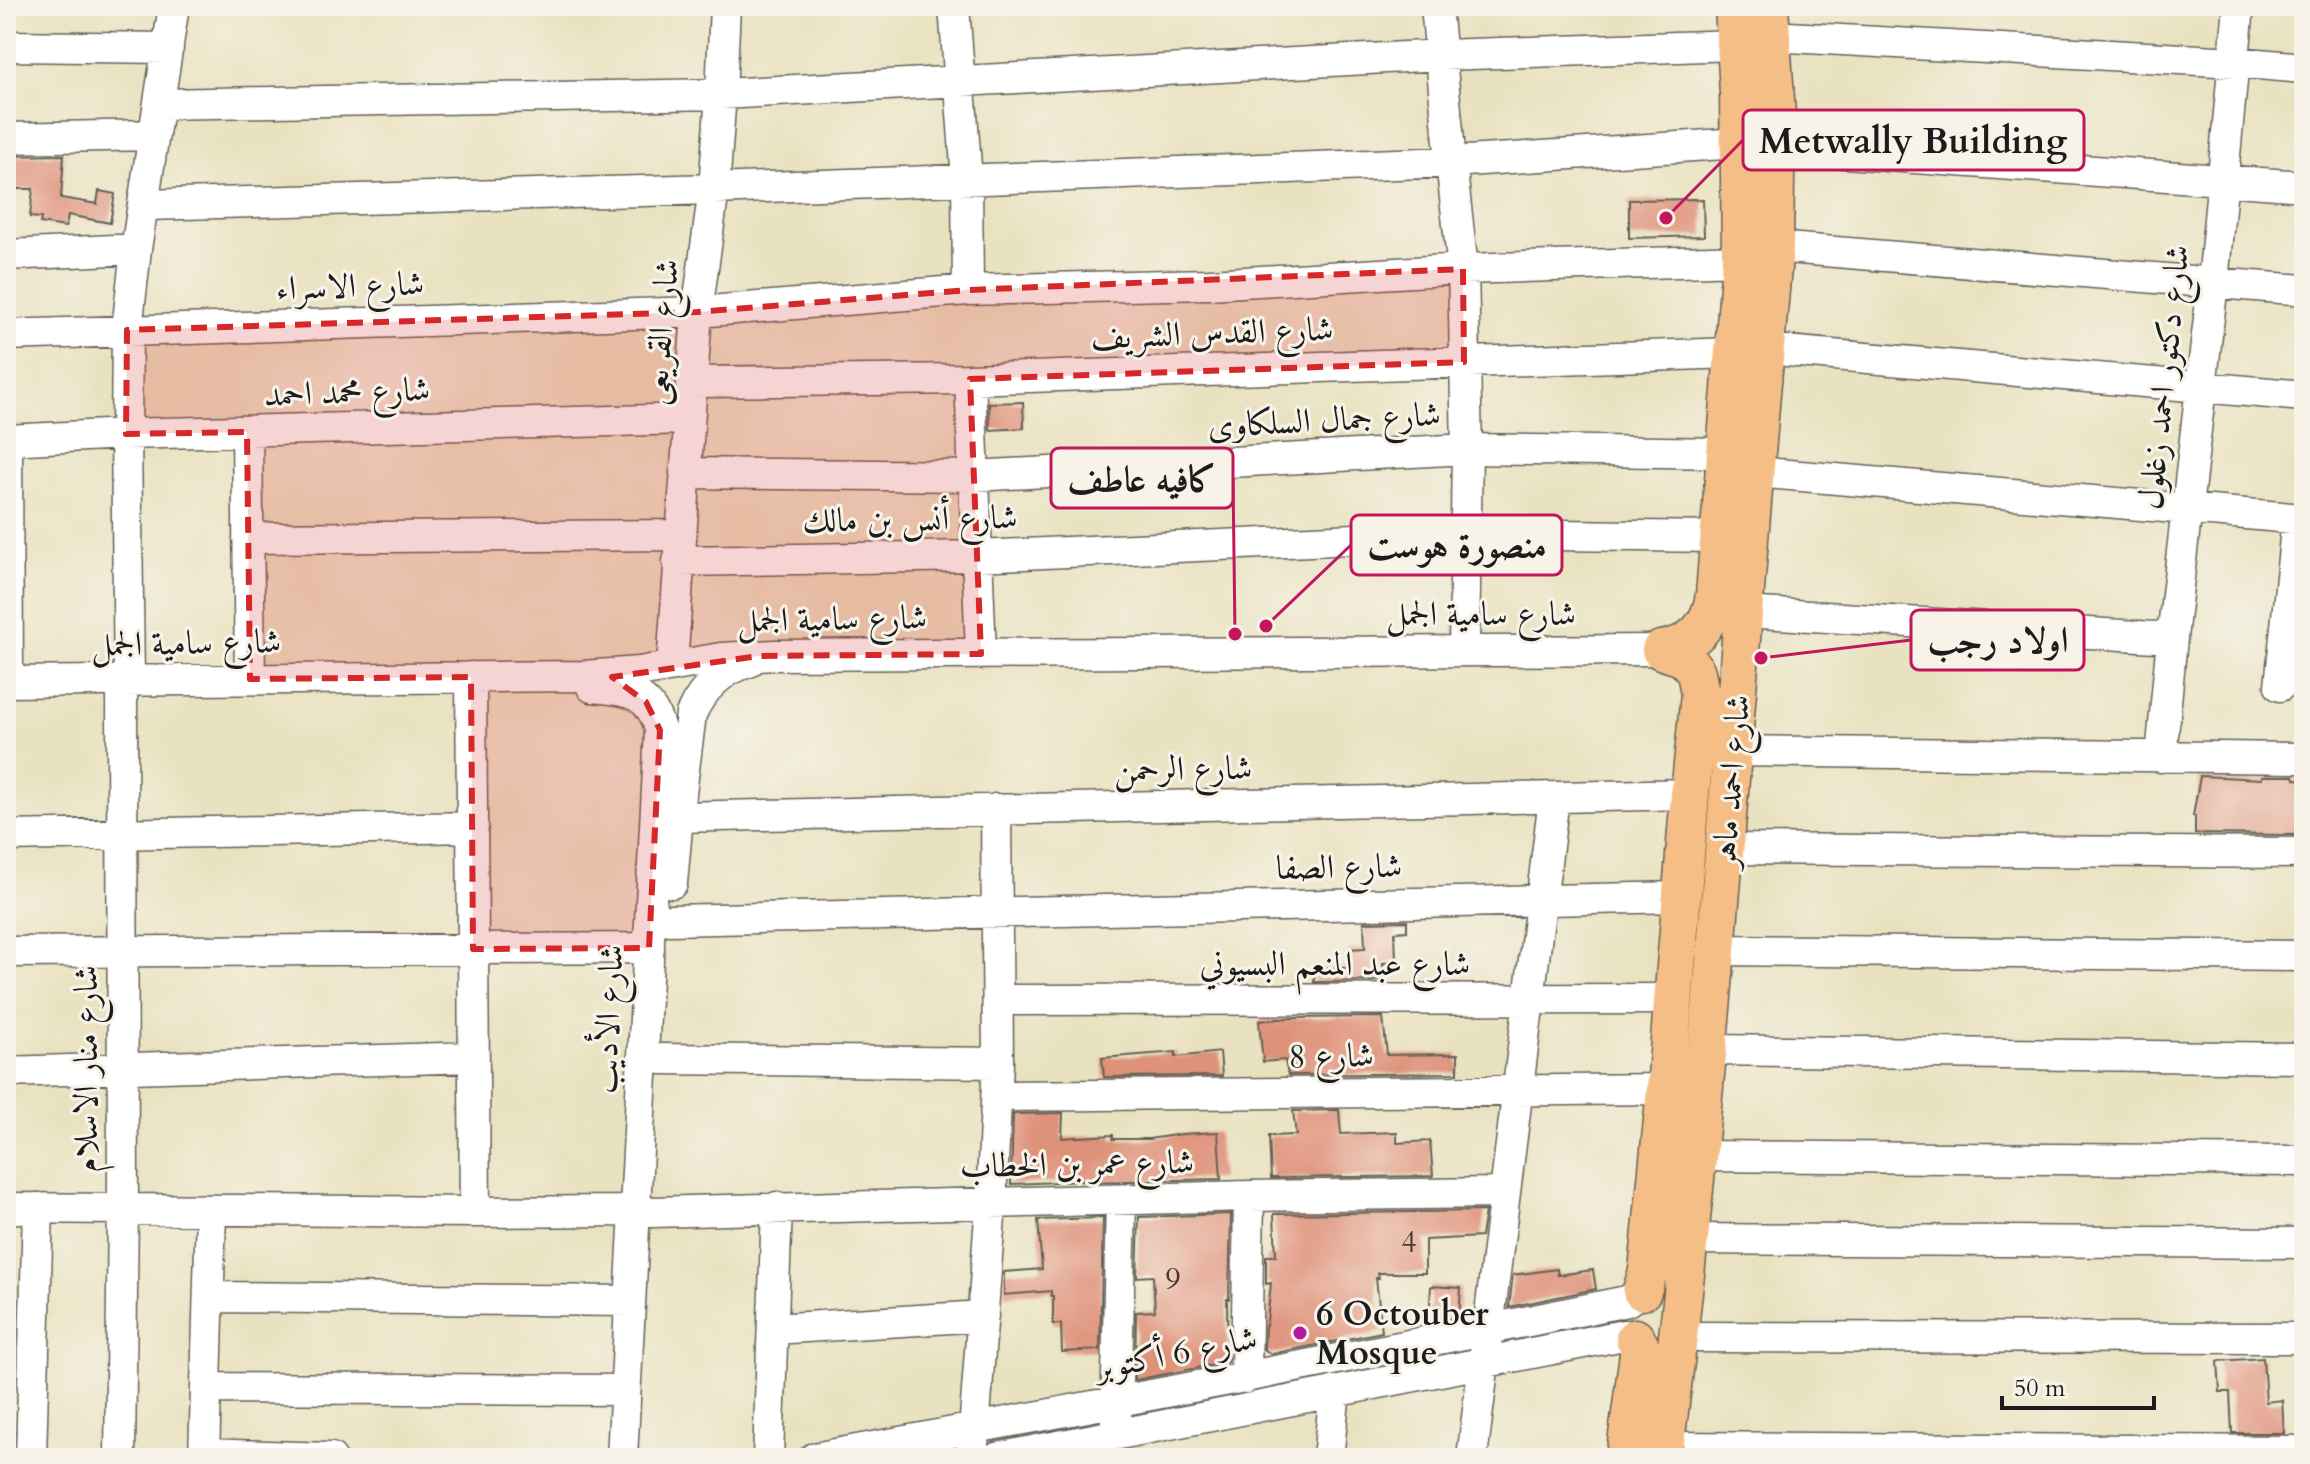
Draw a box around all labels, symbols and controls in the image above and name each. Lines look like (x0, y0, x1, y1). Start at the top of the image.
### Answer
callout: Metwally Building (1743, 110, 2084, 170)
text: Metwally Building (1759, 117, 2068, 166)
street label: شارع دكتور احمد زغلول (2127, 242, 2206, 512)
street label: شارع القريعى (632, 257, 695, 408)
street label: شارع الاسراء (275, 260, 425, 317)
street label: شارع القدس الشريف (1090, 306, 1334, 365)
street label: شارع محمد احمد (263, 366, 431, 423)
street label: شارع جمال السلكاوى (1206, 391, 1442, 454)
callout: كافيه عاطف (1051, 448, 1233, 508)
text: كافيه عاطف (1067, 455, 1217, 504)
street label: شارع أنس بن مالك (802, 493, 1018, 549)
callout: منصورة هوست (1351, 515, 1562, 575)
text: منصورة هوست (1367, 521, 1547, 570)
street label: شارع سامية الجمل (1386, 591, 1576, 642)
street label: شارع سامية الجمل (737, 594, 928, 649)
callout: اولاد رجب (1911, 610, 2084, 670)
text: اولاد رجب (1928, 616, 2068, 665)
street label: شارع سامية الجمل (91, 618, 282, 673)
street label: شارع احمد ماهر (1700, 693, 1766, 873)
street label: شارع الرحمن (1113, 745, 1253, 798)
street label: شارع الصفا (1275, 843, 1403, 896)
street label: شارع عبد المنعم البسيوني (1200, 941, 1470, 995)
street label: شارع الأديب (580, 943, 640, 1095)
street label: شارع منار الاسلام (63, 965, 115, 1173)
street label: شارع 8 (1288, 1032, 1374, 1085)
street label: شارع عمر بن الخطاب (959, 1139, 1195, 1194)
house number: 4 (1401, 1222, 1417, 1263)
house number: 9 (1165, 1259, 1181, 1300)
place label: 6 Octouber Mosque (1316, 1291, 1489, 1376)
street label: شارع 6 أكتوبر (1088, 1314, 1262, 1397)
marker: 6 Octouber Mosque (1291, 1324, 1309, 1342)
scale bar (2002, 1360, 2154, 1410)
text: 50 m (2014, 1372, 2066, 1405)

